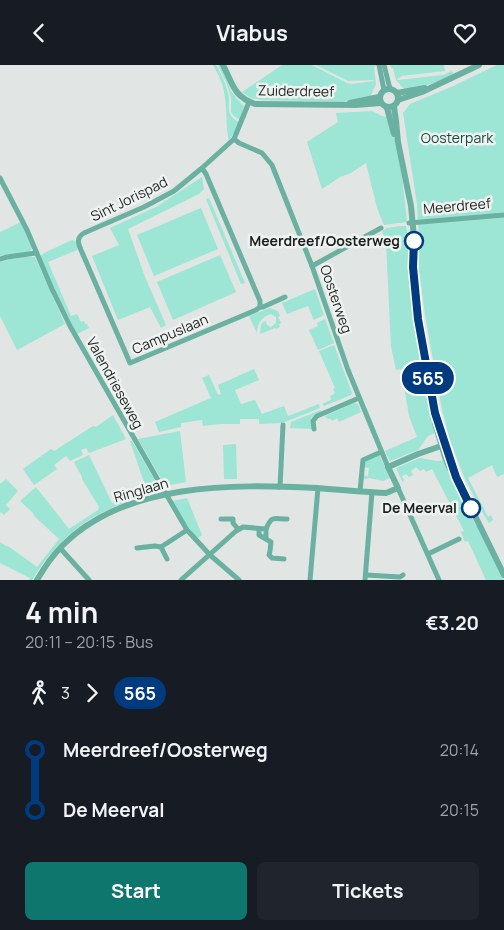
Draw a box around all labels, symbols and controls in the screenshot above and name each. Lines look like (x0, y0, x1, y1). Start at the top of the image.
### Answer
text: Viabus (216, 18, 288, 48)
icon: back (25, 19, 53, 47)
icon: heart (451, 19, 479, 47)
street label: Zuiderdreef (258, 80, 334, 101)
park label: Oosterpark (421, 128, 494, 147)
street label: Sint Jorispad (87, 172, 170, 225)
street label: Meerdreef (422, 193, 491, 218)
place label: Meerdreef/Oosterweg (249, 231, 400, 250)
marker: Meerdreef/Oosterweg (404, 231, 424, 251)
street label: Oosterweg (316, 262, 357, 336)
street label: Campuslaan (129, 309, 211, 358)
street label: Valendrieseweg (82, 334, 148, 432)
line badge: 565 (399, 362, 457, 394)
text: 565 (412, 366, 444, 390)
street label: Ringlaan (111, 473, 170, 506)
place label: De Meerval (382, 498, 457, 517)
marker: De Meerval (461, 498, 481, 518)
text: 4 min (25, 593, 98, 631)
text: €3.20 (425, 610, 479, 636)
text: 20:11 – 20:15 · Bus (25, 631, 153, 653)
icon: walk (25, 679, 53, 707)
icon: forward (78, 679, 106, 707)
text: 565 (124, 681, 156, 705)
text: 3 (61, 682, 70, 704)
text: Meerdreef/Oosterweg (63, 737, 268, 763)
text: 20:14 (440, 739, 479, 761)
text: De Meerval (63, 797, 164, 823)
text: 20:15 (440, 799, 479, 821)
button: Start (25, 862, 247, 920)
button: Tickets (257, 862, 479, 920)

